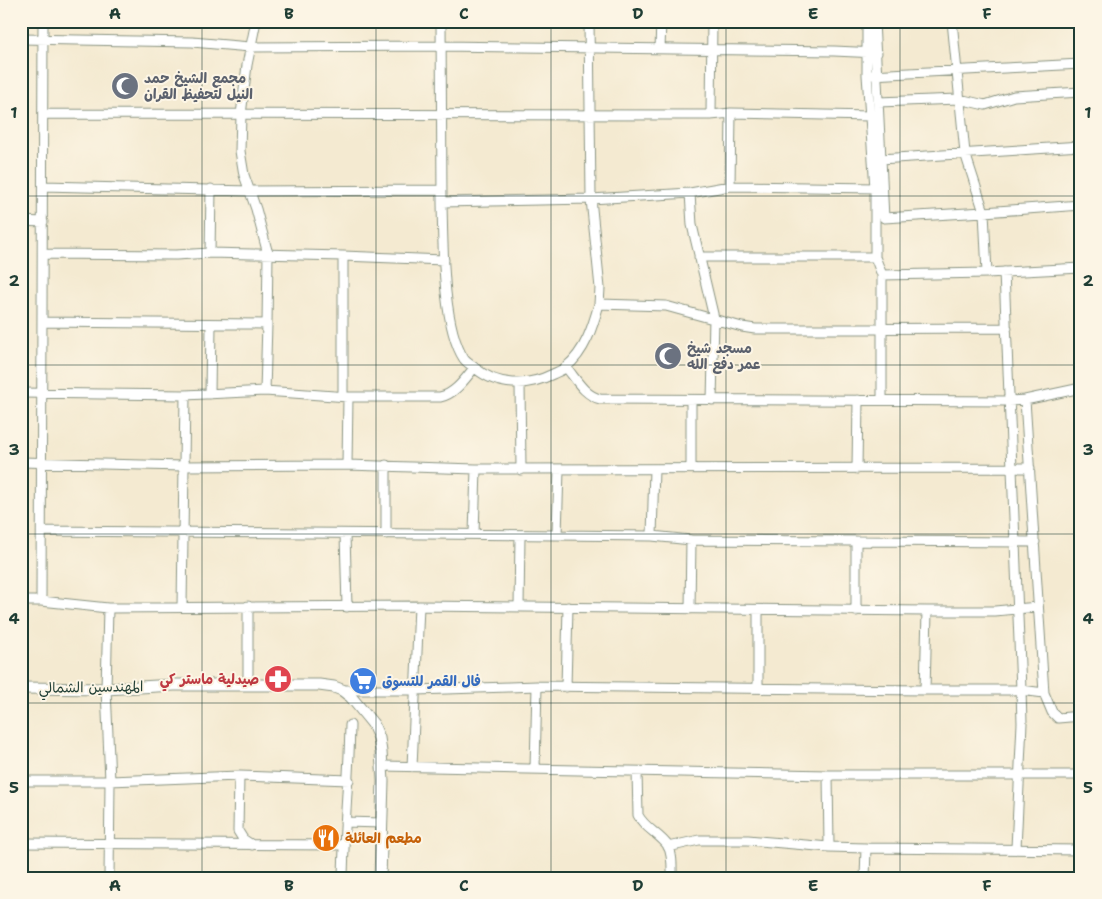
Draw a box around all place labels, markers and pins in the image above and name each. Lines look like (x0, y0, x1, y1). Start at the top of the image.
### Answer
place label: مجمع الشيخ حمد النيل لتحفيظ القران (144, 69, 253, 103)
mosque icon: مجمع الشيخ حمد النيل لتحفيظ القران (110, 71, 140, 101)
place label: مسجد شيخ عمر دفع الله (687, 339, 761, 374)
mosque icon: مسجد شيخ عمر دفع الله (653, 341, 683, 371)
pharmacy icon: صيدلية ماستر كي (263, 664, 293, 694)
supermarket icon: فال القمر للتسوق (348, 666, 378, 696)
place label: صيدلية ماستر كي (160, 670, 259, 692)
place label: فال القمر للتسوق (382, 672, 481, 691)
restaurant icon: مطعم العائلة (311, 823, 341, 853)
place label: مطعم العائلة (345, 829, 422, 849)

